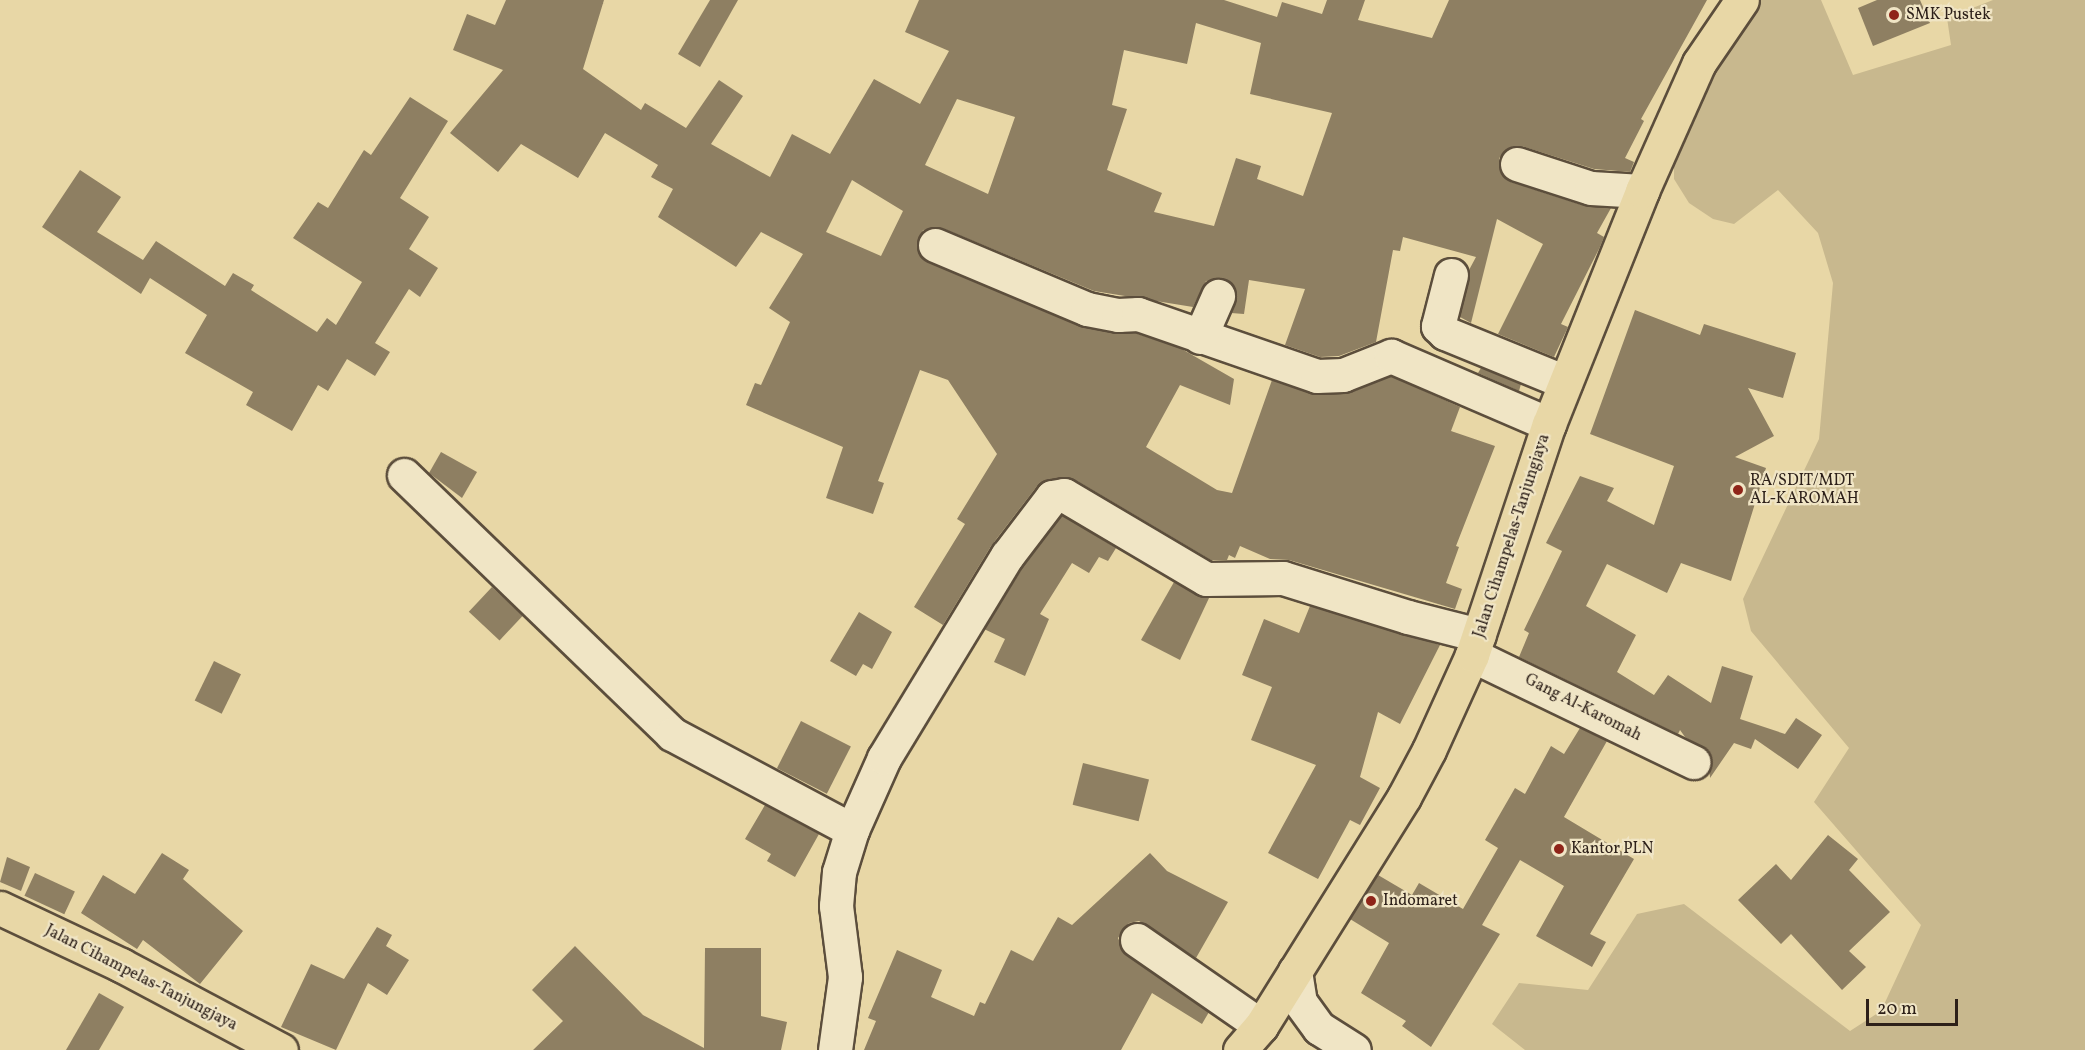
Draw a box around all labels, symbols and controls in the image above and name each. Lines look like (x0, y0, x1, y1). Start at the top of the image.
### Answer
place label: SMK Pustek (1906, 5, 1991, 25)
marker: SMK Pustek (1887, 8, 1901, 22)
street label: Jalan Cihampelas-Tanjungjaya (1470, 432, 1554, 640)
place label: RA/SDIT/MDT AL-KAROMAH (1750, 471, 1859, 509)
marker: RA/SDIT/MDT AL-KAROMAH (1731, 483, 1745, 497)
street label: Gang Al-Karomah (1521, 670, 1645, 746)
place label: Kantor PLN (1571, 839, 1653, 859)
marker: Kantor PLN (1552, 842, 1566, 856)
place label: Indomaret (1383, 891, 1458, 911)
marker: Indomaret (1364, 894, 1378, 908)
street label: Jalan Cihampelas-Tanjungjaya (42, 921, 240, 1035)
scale bar (1869, 987, 1960, 1025)
text: 20 m (1877, 997, 1917, 1022)

